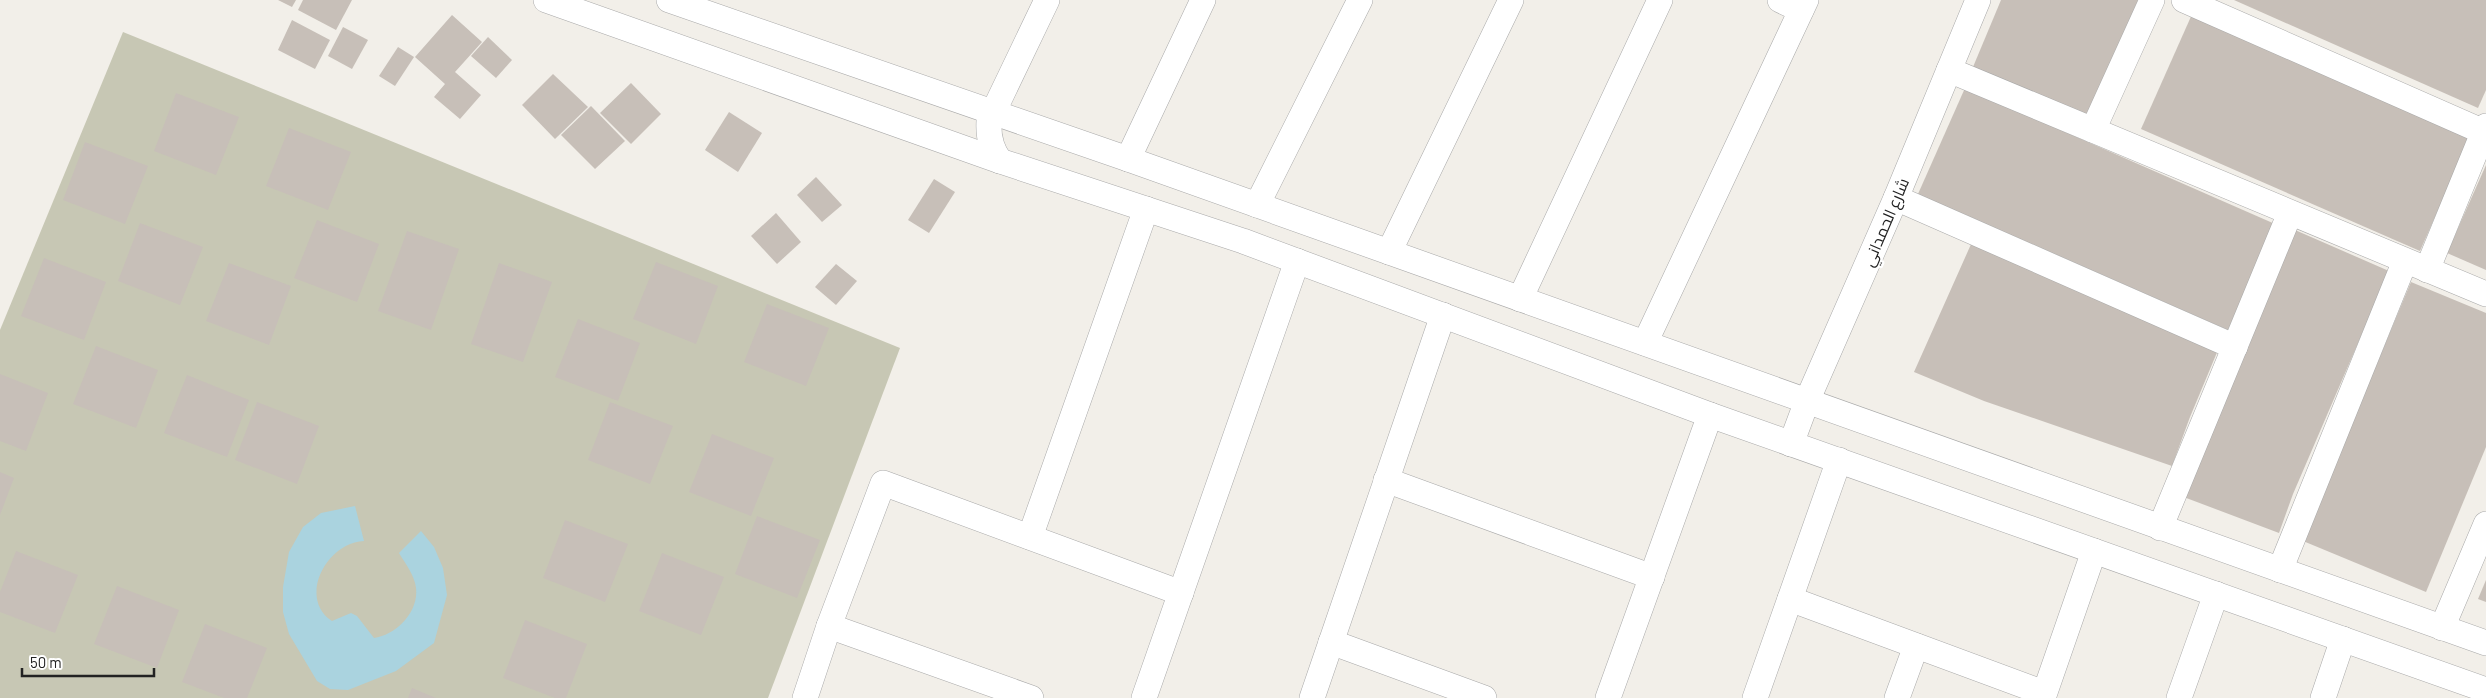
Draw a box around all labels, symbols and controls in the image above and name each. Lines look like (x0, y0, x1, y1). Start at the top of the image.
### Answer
street label: شارع الحمداني (1858, 175, 1917, 271)
scale bar (22, 646, 155, 678)
text: 50 m (30, 653, 62, 671)

